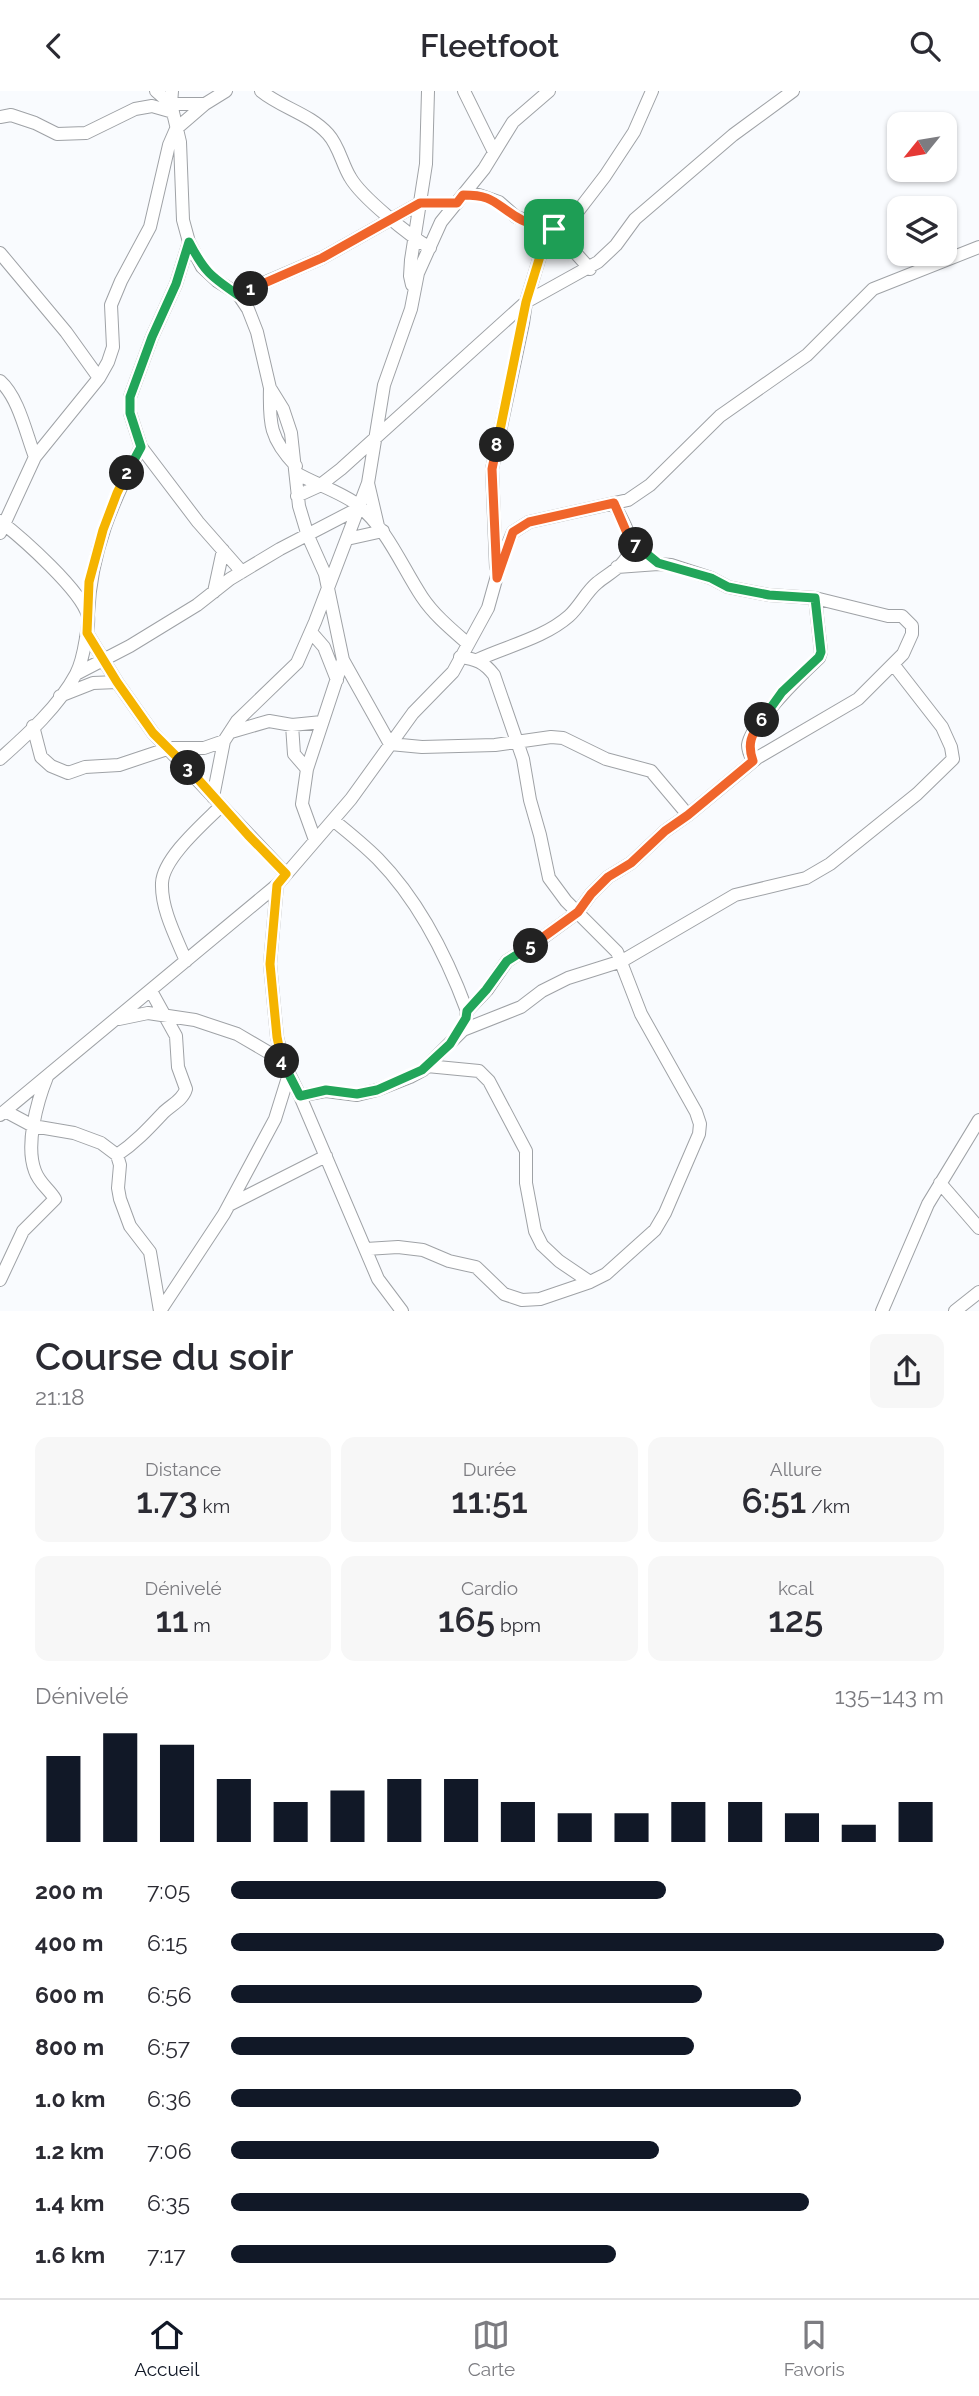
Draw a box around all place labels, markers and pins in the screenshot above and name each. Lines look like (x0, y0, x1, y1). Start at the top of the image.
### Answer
pin (524, 199, 584, 259)
pin: 1 (233, 271, 268, 307)
pin: 8 (480, 427, 514, 463)
pin: 2 (110, 455, 144, 491)
pin: 7 (618, 527, 654, 563)
pin: 6 (744, 703, 780, 737)
pin: 3 (170, 751, 206, 785)
pin: 5 (514, 929, 548, 963)
pin: 4 (264, 1044, 300, 1079)

